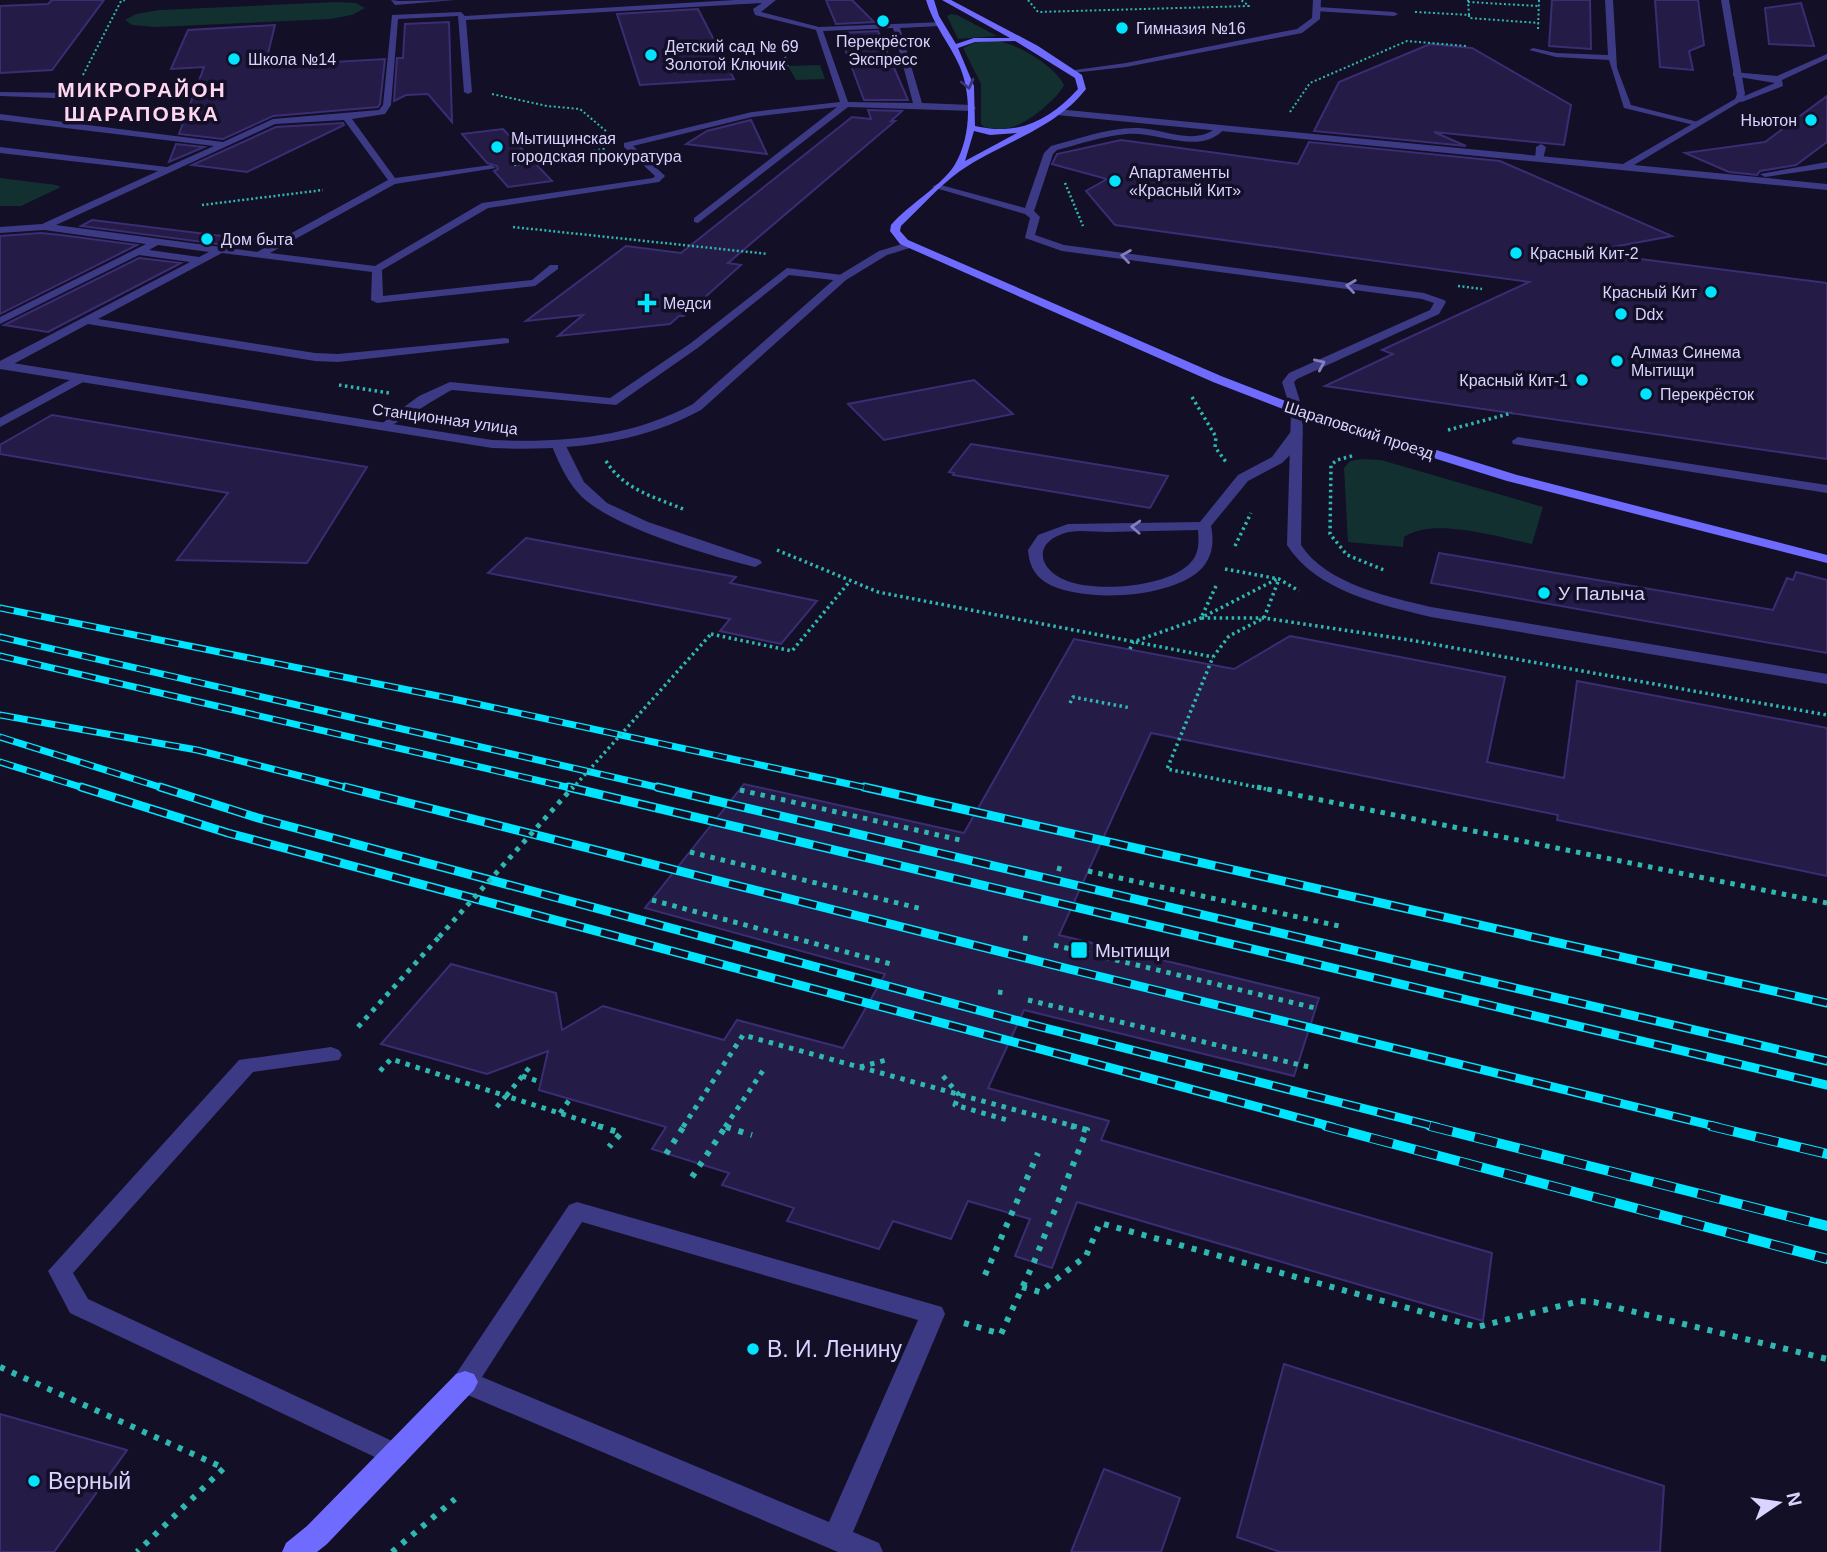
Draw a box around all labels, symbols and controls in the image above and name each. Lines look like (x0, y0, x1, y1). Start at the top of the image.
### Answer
marker: Перекрёсток Экспресс (875, 13, 891, 29)
marker: Гимназия №16 (1114, 20, 1130, 36)
place label: Гимназия №16 (1136, 20, 1246, 37)
place label: Перекрёсток Экспресс (836, 33, 931, 68)
place label: Детский сад № 69 Золотой Ключик (665, 38, 799, 73)
marker: Детский сад № 69 Золотой Ключик (643, 47, 659, 63)
marker: Школа №14 (226, 51, 242, 67)
place label: Школа №14 (248, 51, 336, 68)
district label: МИКРОРАЙОН ШАРАПОВКА (57, 78, 227, 125)
one-way arrow (960, 78, 975, 90)
place label: Ньютон (1741, 112, 1797, 129)
marker: Ньютон (1803, 112, 1819, 128)
place label: Мытищинская городская прокуратура (511, 130, 682, 165)
marker: Мытищинская городская прокуратура (489, 139, 505, 155)
place label: Апартаменты «Красный Кит» (1129, 164, 1241, 199)
marker: Апартаменты «Красный Кит» (1107, 173, 1123, 189)
marker: Дом быта (199, 231, 215, 247)
place label: Дом быта (221, 231, 293, 248)
marker: Красный Кит-2 (1508, 245, 1524, 261)
place label: Красный Кит-2 (1530, 245, 1639, 262)
one-way arrow (1120, 249, 1132, 264)
one-way arrow (1346, 279, 1357, 294)
place label: Красный Кит (1603, 284, 1698, 301)
marker: Красный Кит (1703, 284, 1719, 300)
marker: Медси (637, 293, 657, 313)
place label: Медси (663, 295, 711, 312)
marker: Ddx (1613, 306, 1629, 322)
place label: Ddx (1635, 306, 1663, 323)
place label: Алмаз Синема Мытищи (1631, 344, 1741, 379)
marker: Алмаз Синема Мытищи (1609, 353, 1625, 369)
one-way arrow (1313, 358, 1325, 372)
place label: Красный Кит-1 (1459, 372, 1568, 389)
marker: Красный Кит-1 (1574, 372, 1590, 388)
marker: Перекрёсток (1638, 386, 1654, 402)
place label: Перекрёсток (1660, 386, 1755, 403)
street label: Шараповский проезд (1282, 398, 1436, 462)
street label: Станционная улица (371, 400, 519, 438)
one-way arrow (1130, 519, 1141, 534)
place label: У Палыча (1558, 583, 1645, 604)
marker: У Палыча (1536, 585, 1552, 601)
marker: Мытищи (1069, 940, 1089, 960)
place label: Мытищи (1095, 940, 1170, 961)
place label: В. И. Ленину (767, 1336, 903, 1362)
marker: В. И. Ленину (745, 1341, 761, 1357)
place label: Верный (48, 1468, 131, 1494)
north arrow (1743, 1468, 1813, 1538)
marker: Верный (26, 1473, 42, 1489)
text: N (1782, 1490, 1806, 1508)

